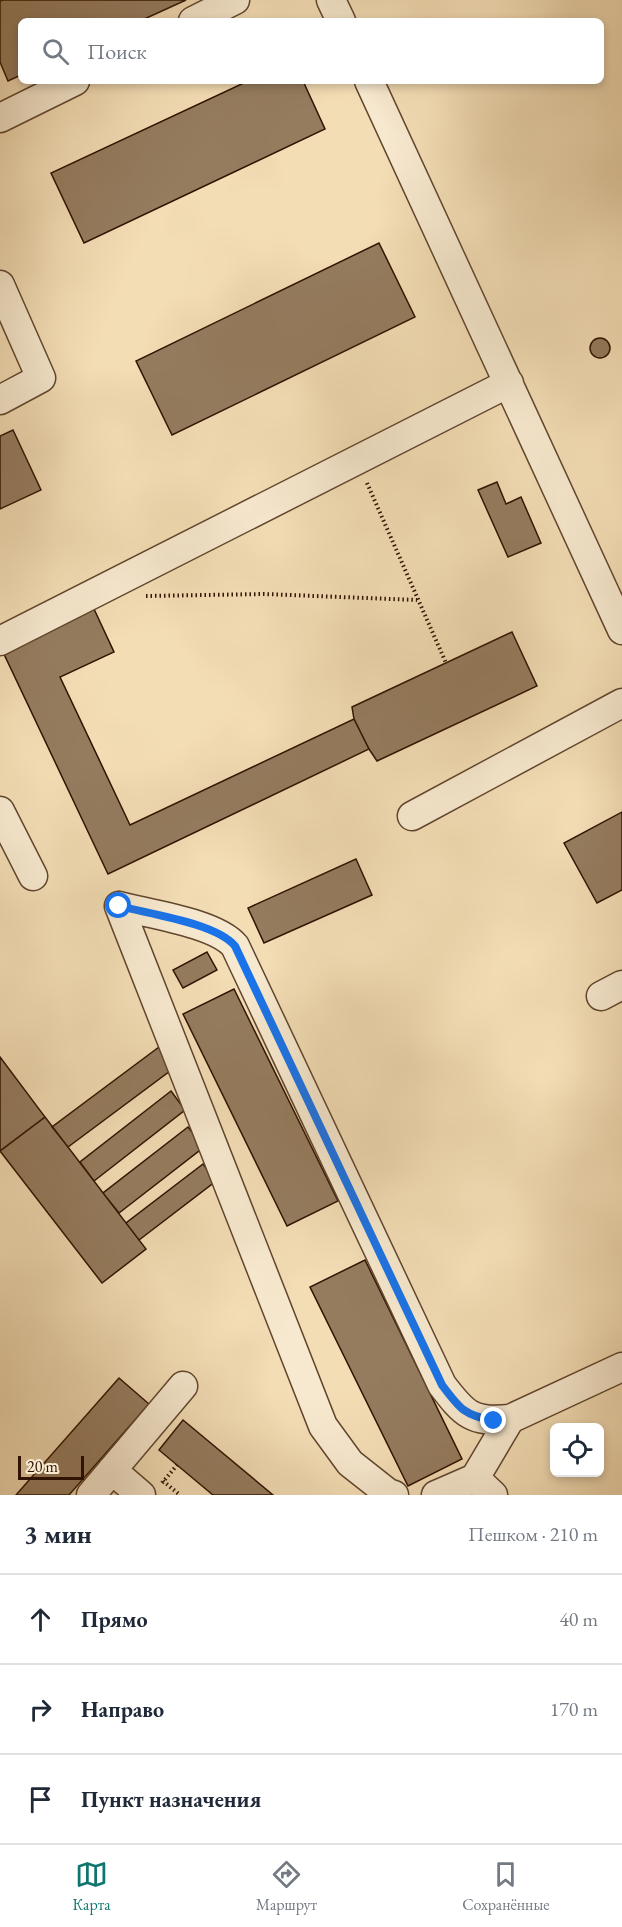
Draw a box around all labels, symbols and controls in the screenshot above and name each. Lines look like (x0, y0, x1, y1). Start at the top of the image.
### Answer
search box (18, 18, 604, 84)
icon: search (39, 35, 72, 68)
text: Поиск (87, 37, 147, 66)
route start (105, 892, 131, 918)
route end (480, 1407, 506, 1433)
map controls (550, 1423, 604, 1477)
button: locate (550, 1423, 604, 1477)
scale bar (18, 1453, 84, 1480)
text: 20 m (27, 1456, 58, 1477)
text: 3 мин (24, 1517, 92, 1551)
text: Пешком · 210 m (468, 1521, 598, 1547)
icon: ahead (24, 1603, 57, 1636)
text: Прямо (81, 1605, 148, 1634)
text: 40 m (559, 1606, 598, 1632)
icon: right (24, 1693, 57, 1726)
text: Направо (81, 1695, 164, 1724)
text: 170 m (550, 1696, 598, 1722)
icon: arrive (24, 1783, 57, 1816)
text: Пункт назначения (81, 1785, 261, 1814)
tab: Карта (73, 1858, 111, 1915)
tab: Маршрут (256, 1858, 317, 1915)
tab: Сохранённые (462, 1858, 549, 1915)

